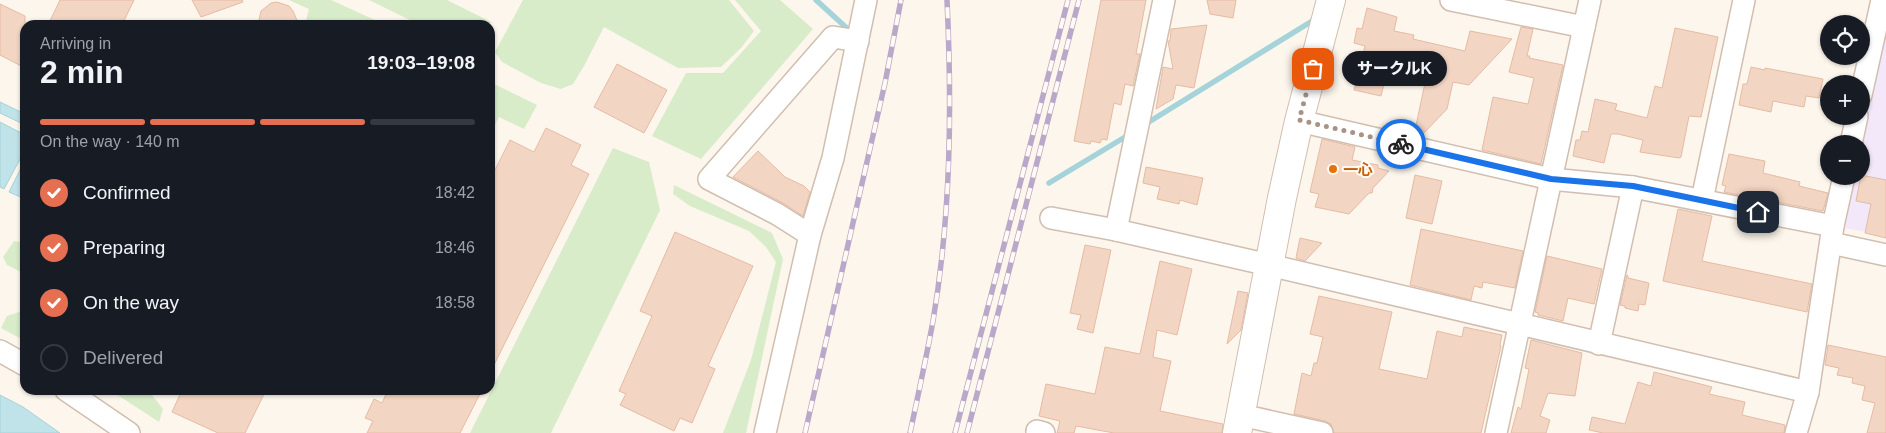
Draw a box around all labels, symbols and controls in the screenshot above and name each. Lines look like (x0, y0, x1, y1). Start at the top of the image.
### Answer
map controls (1820, 15, 1870, 185)
button: locate (1820, 15, 1870, 65)
text: Arriving in (40, 35, 111, 52)
pin (1292, 48, 1334, 90)
text: 19:03–19:08 (367, 52, 475, 73)
callout: サークルK (1343, 52, 1448, 86)
text: 2 min (40, 54, 124, 90)
icon: bag (1299, 55, 1327, 83)
text: サークルK (1357, 60, 1432, 77)
button: + (1820, 75, 1870, 125)
courier (1376, 119, 1426, 169)
icon: bike (1387, 130, 1415, 158)
text: On the way · 140 m (40, 133, 180, 150)
button: − (1820, 135, 1870, 185)
place label: 一心 (1343, 161, 1373, 178)
marker: 一心 (1327, 163, 1339, 175)
icon: check (40, 179, 68, 207)
text: Confirmed (83, 182, 171, 203)
text: 18:42 (435, 184, 475, 201)
pin (1737, 191, 1779, 233)
icon: home (1744, 198, 1772, 226)
icon: check (40, 234, 68, 262)
text: Preparing (83, 237, 165, 258)
text: 18:46 (435, 239, 475, 256)
icon: check (40, 289, 68, 317)
text: On the way (83, 292, 179, 313)
text: 18:58 (435, 294, 475, 311)
text: Delivered (83, 347, 163, 368)

